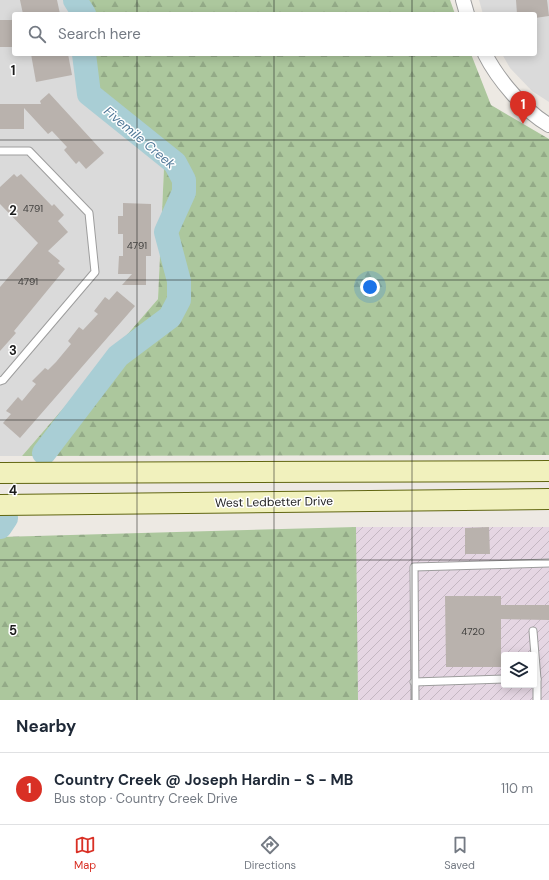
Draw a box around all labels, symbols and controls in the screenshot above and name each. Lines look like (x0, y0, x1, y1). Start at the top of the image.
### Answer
search box (12, 12, 537, 56)
icon: search (26, 23, 48, 45)
text: Search here (58, 24, 141, 44)
text: 1 (11, 62, 15, 79)
pin: 1 (510, 91, 536, 124)
water label: Fivemile Creek (100, 102, 179, 172)
text: 2 (9, 202, 17, 219)
house number: 4791 (23, 202, 43, 215)
house number: 4791 (127, 239, 147, 252)
house number: 4791 (18, 275, 38, 288)
your location (360, 277, 380, 297)
text: 3 (9, 342, 17, 359)
text: 4 (9, 482, 17, 499)
street label: West Ledbetter Drive (215, 493, 333, 511)
text: 5 (9, 622, 17, 639)
house number: 4720 (461, 625, 485, 638)
map controls (501, 652, 537, 688)
button: layers (501, 652, 537, 688)
text: Nearby (16, 715, 76, 737)
text: Country Creek @ Joseph Hardin - S - MB (54, 770, 353, 790)
text: 1 (27, 780, 31, 797)
text: 110 m (501, 780, 533, 797)
text: Bus stop · Country Creek Drive (54, 790, 238, 807)
tab: Map (74, 834, 96, 872)
tab: Directions (244, 834, 296, 872)
tab: Saved (444, 834, 475, 872)

